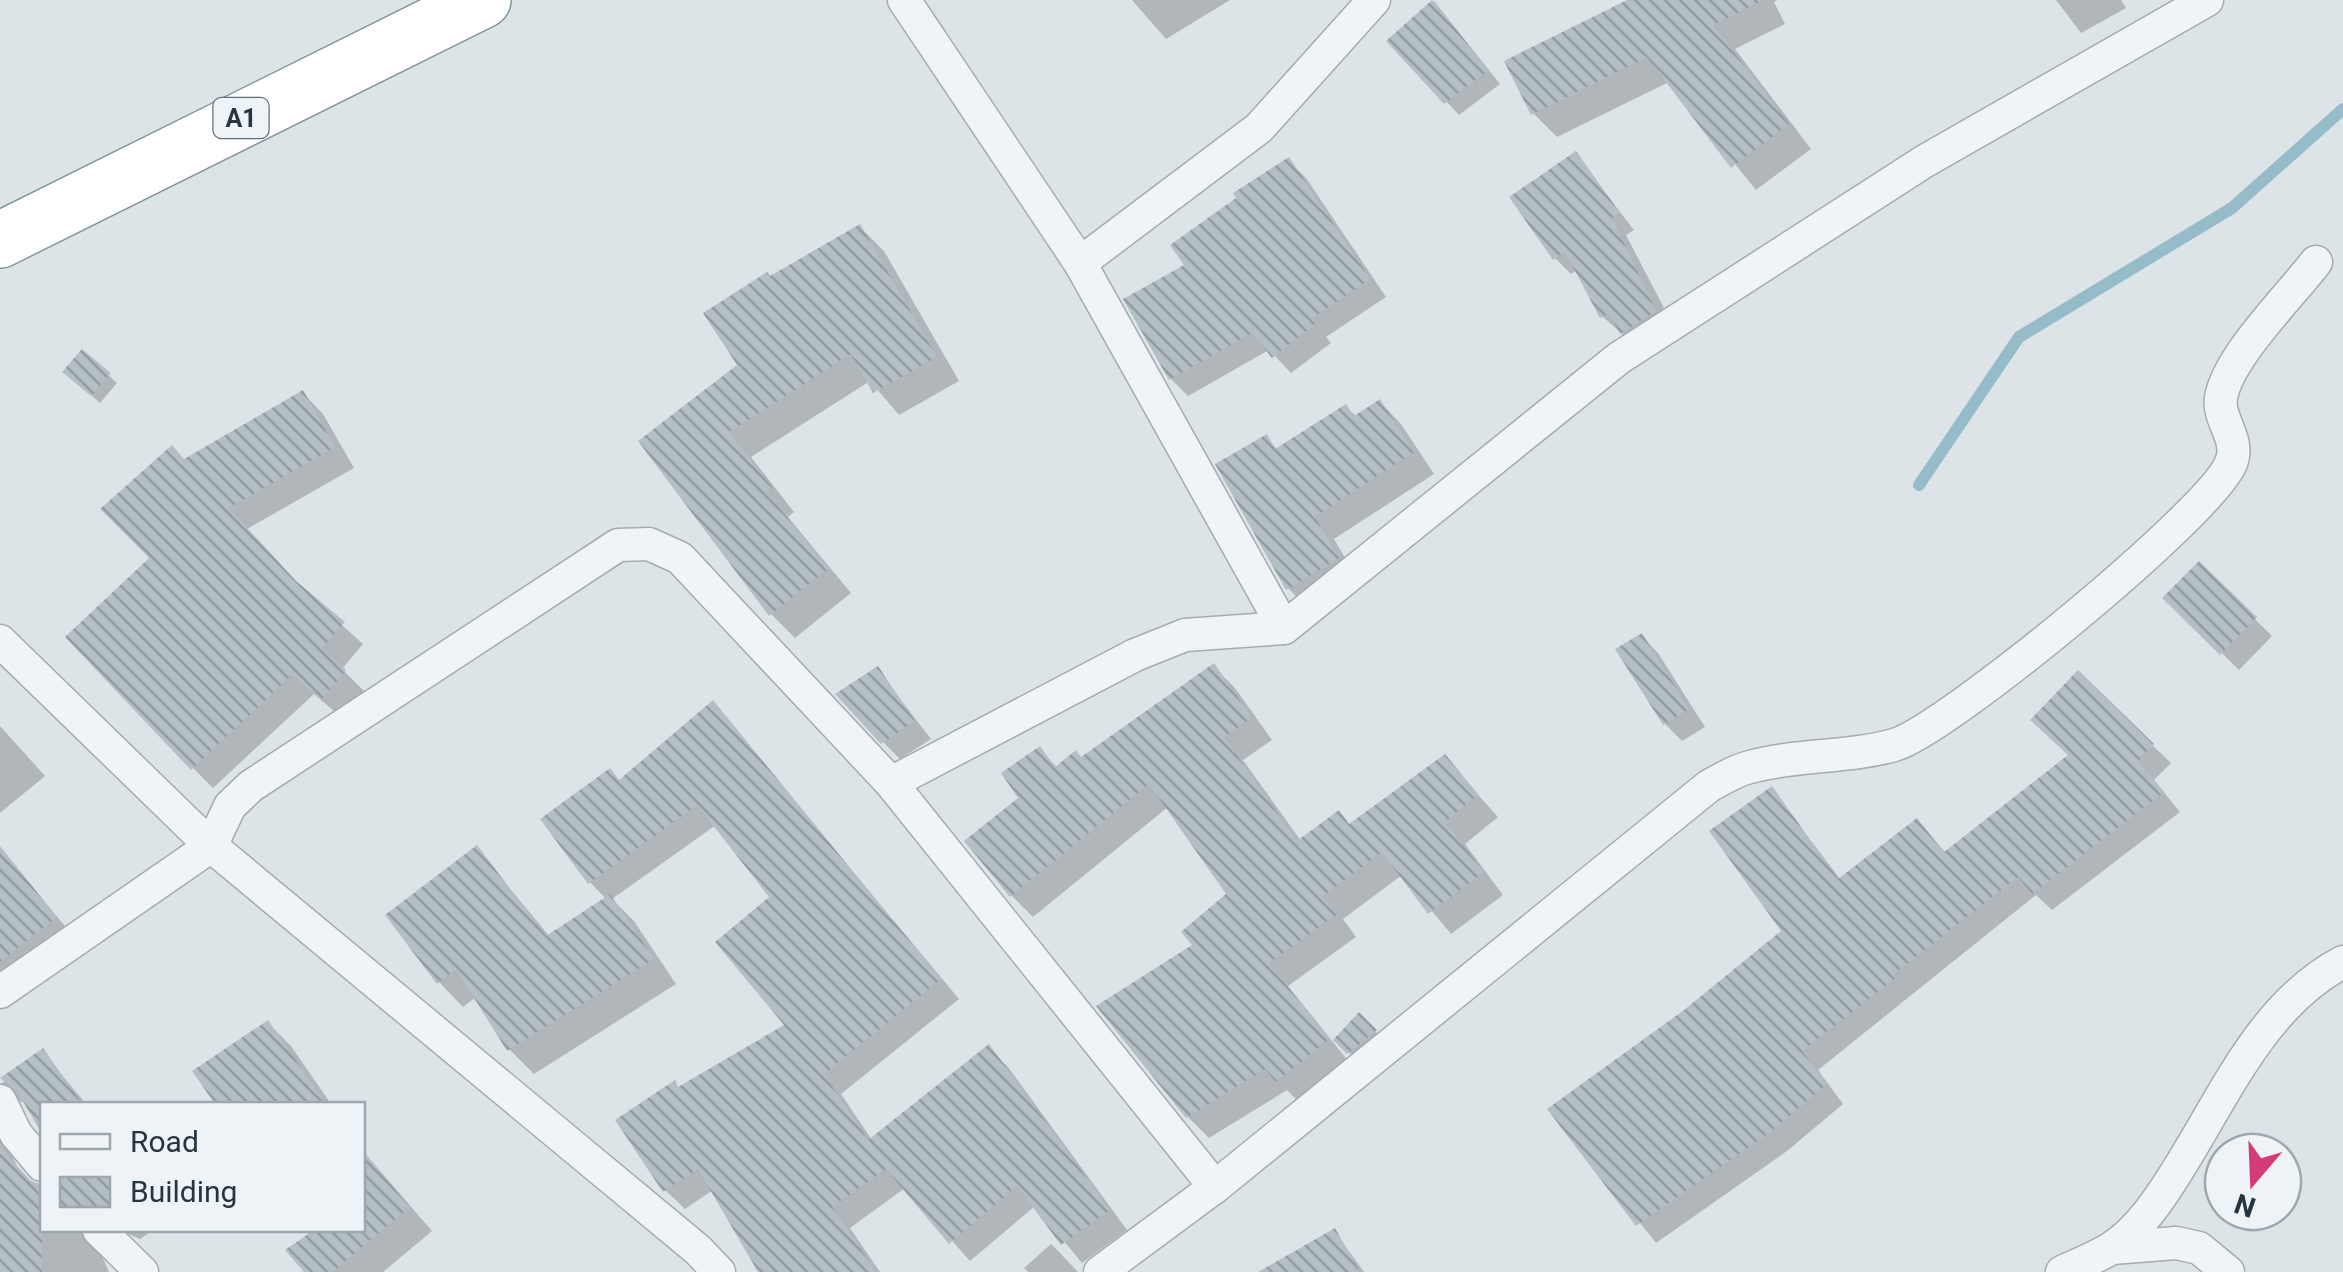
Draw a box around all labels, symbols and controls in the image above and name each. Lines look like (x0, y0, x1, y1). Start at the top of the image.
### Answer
road number: A1 (214, 98, 268, 138)
legend (40, 1102, 365, 1232)
text: Road (130, 1124, 199, 1159)
north arrow (2203, 1132, 2303, 1232)
text: Building (130, 1174, 237, 1209)
text: N (2230, 1186, 2260, 1224)

